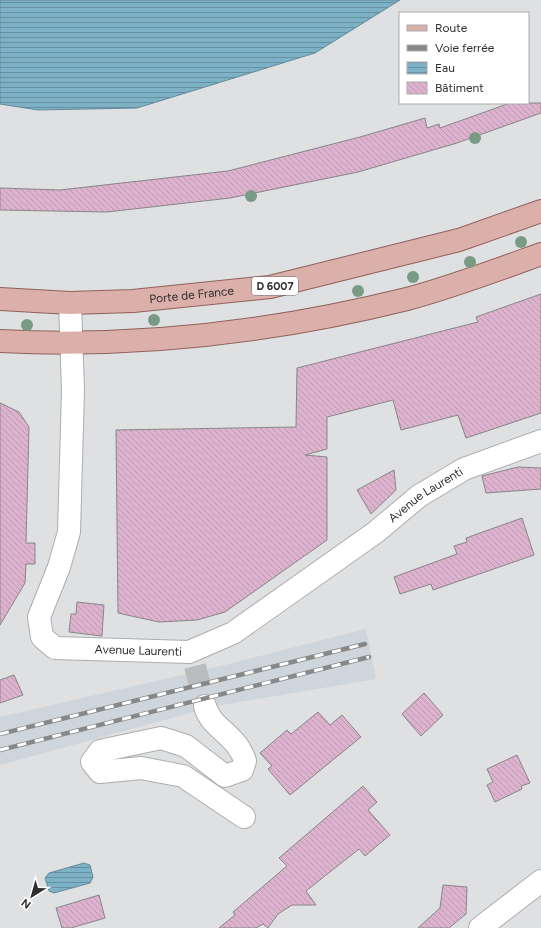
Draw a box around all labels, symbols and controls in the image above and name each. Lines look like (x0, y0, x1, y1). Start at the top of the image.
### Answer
legend (399, 12, 529, 104)
text: Route (435, 21, 468, 35)
text: Voie ferrée (435, 41, 495, 55)
text: Eau (435, 61, 455, 75)
text: Bâtiment (435, 81, 484, 95)
road number: D 6007 (252, 277, 298, 295)
street label: Porte de France (149, 284, 235, 306)
street label: Avenue Laurenti (386, 464, 465, 525)
street label: Avenue Laurenti (94, 642, 182, 659)
north arrow (12, 876, 52, 916)
text: N (19, 896, 34, 911)

